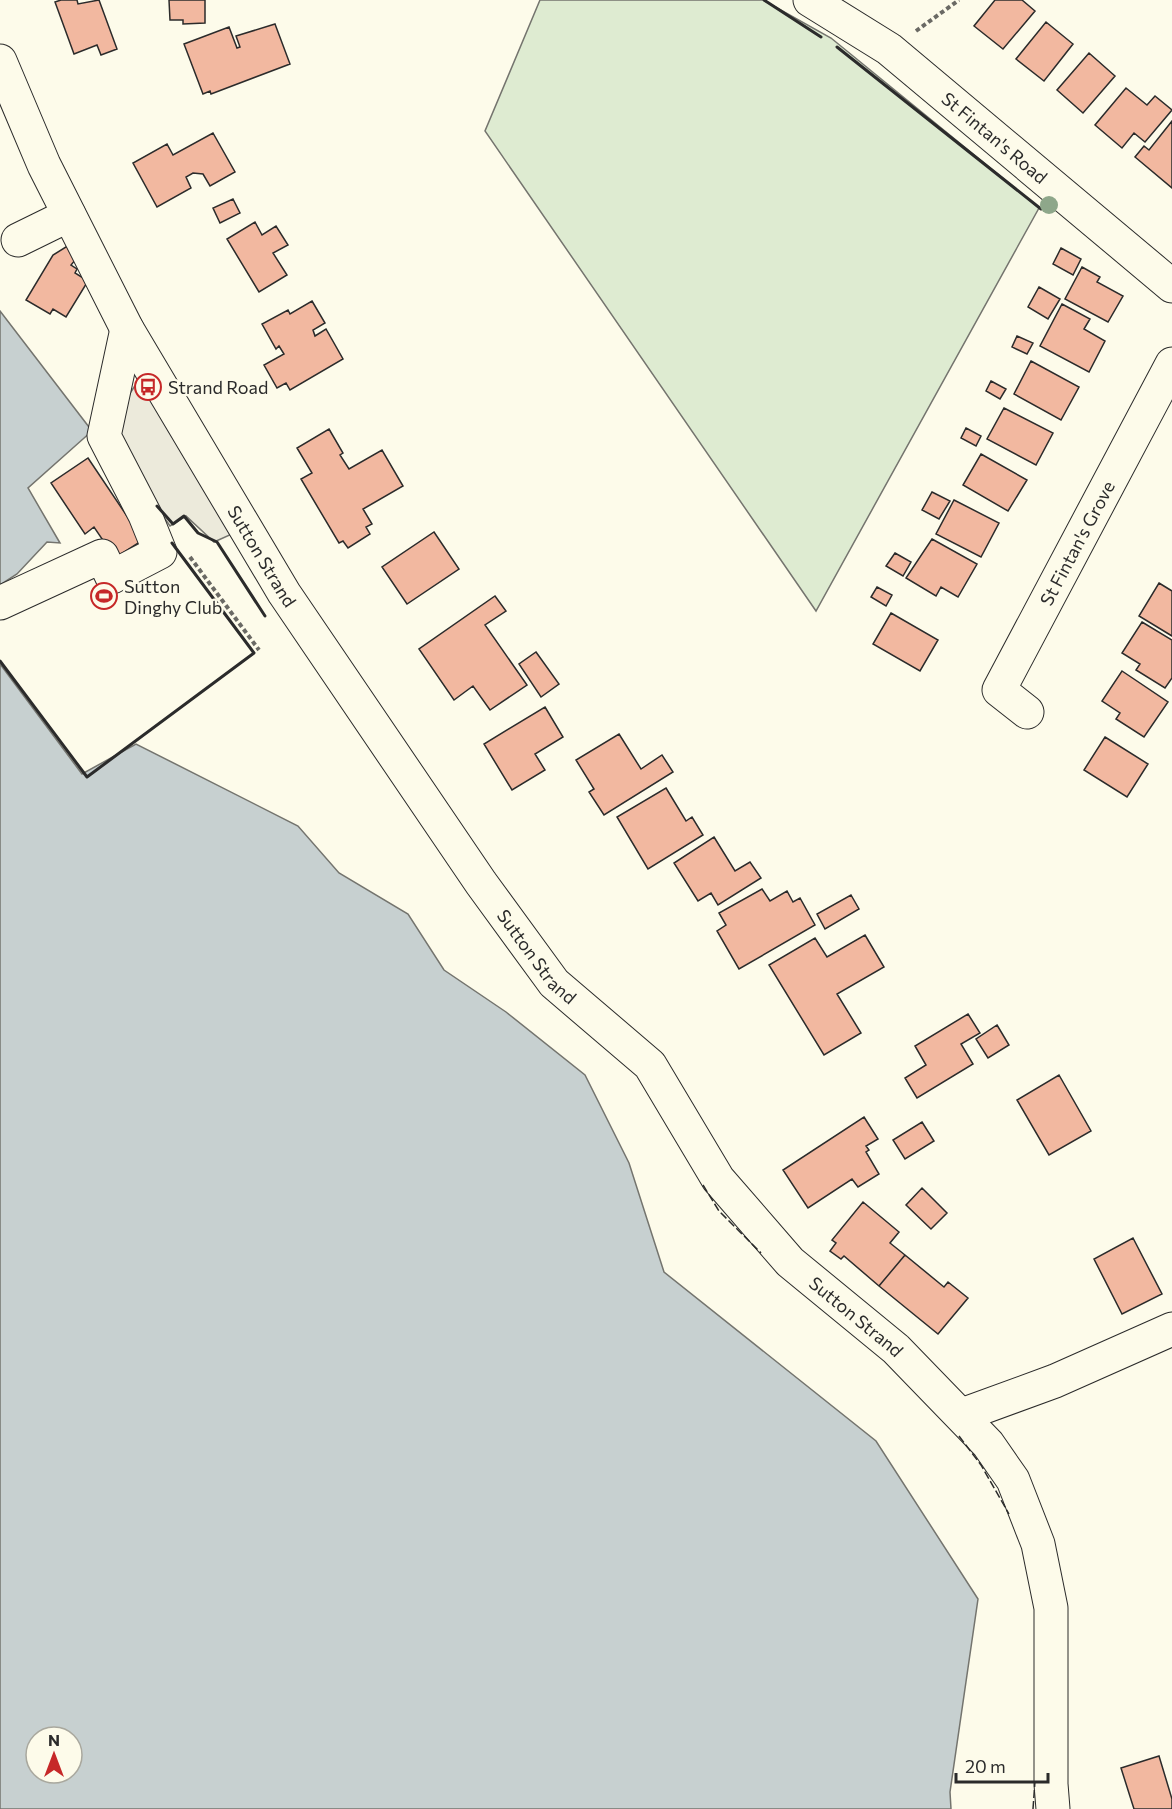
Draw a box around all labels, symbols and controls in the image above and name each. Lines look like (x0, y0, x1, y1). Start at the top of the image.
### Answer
street label: St Fintan's Road (938, 87, 1052, 188)
bus stop icon: Strand Road (133, 372, 163, 402)
place label: Strand Road (168, 376, 268, 398)
street label: St Fintan's Grove (1035, 477, 1119, 609)
street label: Sutton Strand (223, 501, 301, 611)
place label: Sutton Dinghy Club (124, 575, 222, 618)
sports icon: Sutton Dinghy Club (89, 581, 119, 611)
street label: Sutton Strand (493, 905, 581, 1008)
street label: Sutton Strand (805, 1272, 908, 1361)
north arrow (24, 1725, 84, 1785)
text: N (48, 1730, 60, 1749)
scale bar (956, 1746, 1048, 1784)
text: 20 m (965, 1755, 1006, 1777)

